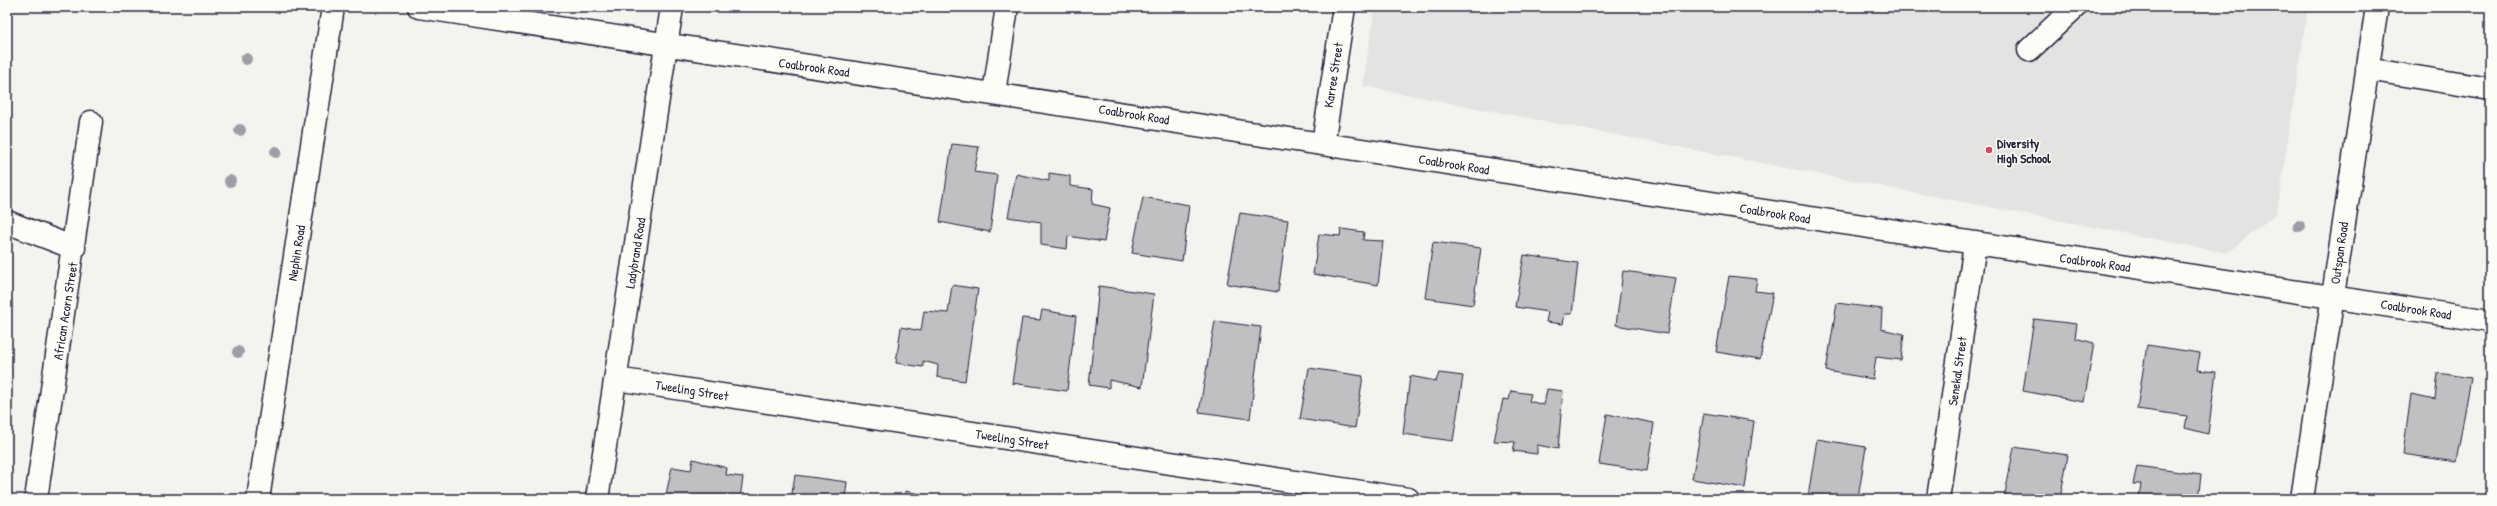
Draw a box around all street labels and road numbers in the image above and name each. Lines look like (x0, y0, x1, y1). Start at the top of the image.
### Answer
street label: Karree Street (1319, 41, 1347, 109)
street label: Coalbrook Road (777, 53, 851, 81)
street label: Coalbrook Road (1097, 100, 1171, 128)
street label: Coalbrook Road (1417, 150, 1491, 178)
street label: Coalbrook Road (1738, 199, 1812, 227)
street label: Ladybrand Road (621, 216, 649, 290)
street label: Outspan Road (2326, 221, 2352, 285)
street label: Nephin Road (283, 224, 309, 282)
street label: Coalbrook Road (2058, 248, 2132, 276)
street label: African Acorn Street (48, 260, 82, 361)
street label: Coalbrook Road (2379, 295, 2453, 323)
street label: Senekal Street (1943, 335, 1971, 407)
street label: Tweeling Street (654, 375, 730, 405)
street label: Tweeling Street (974, 424, 1050, 454)

